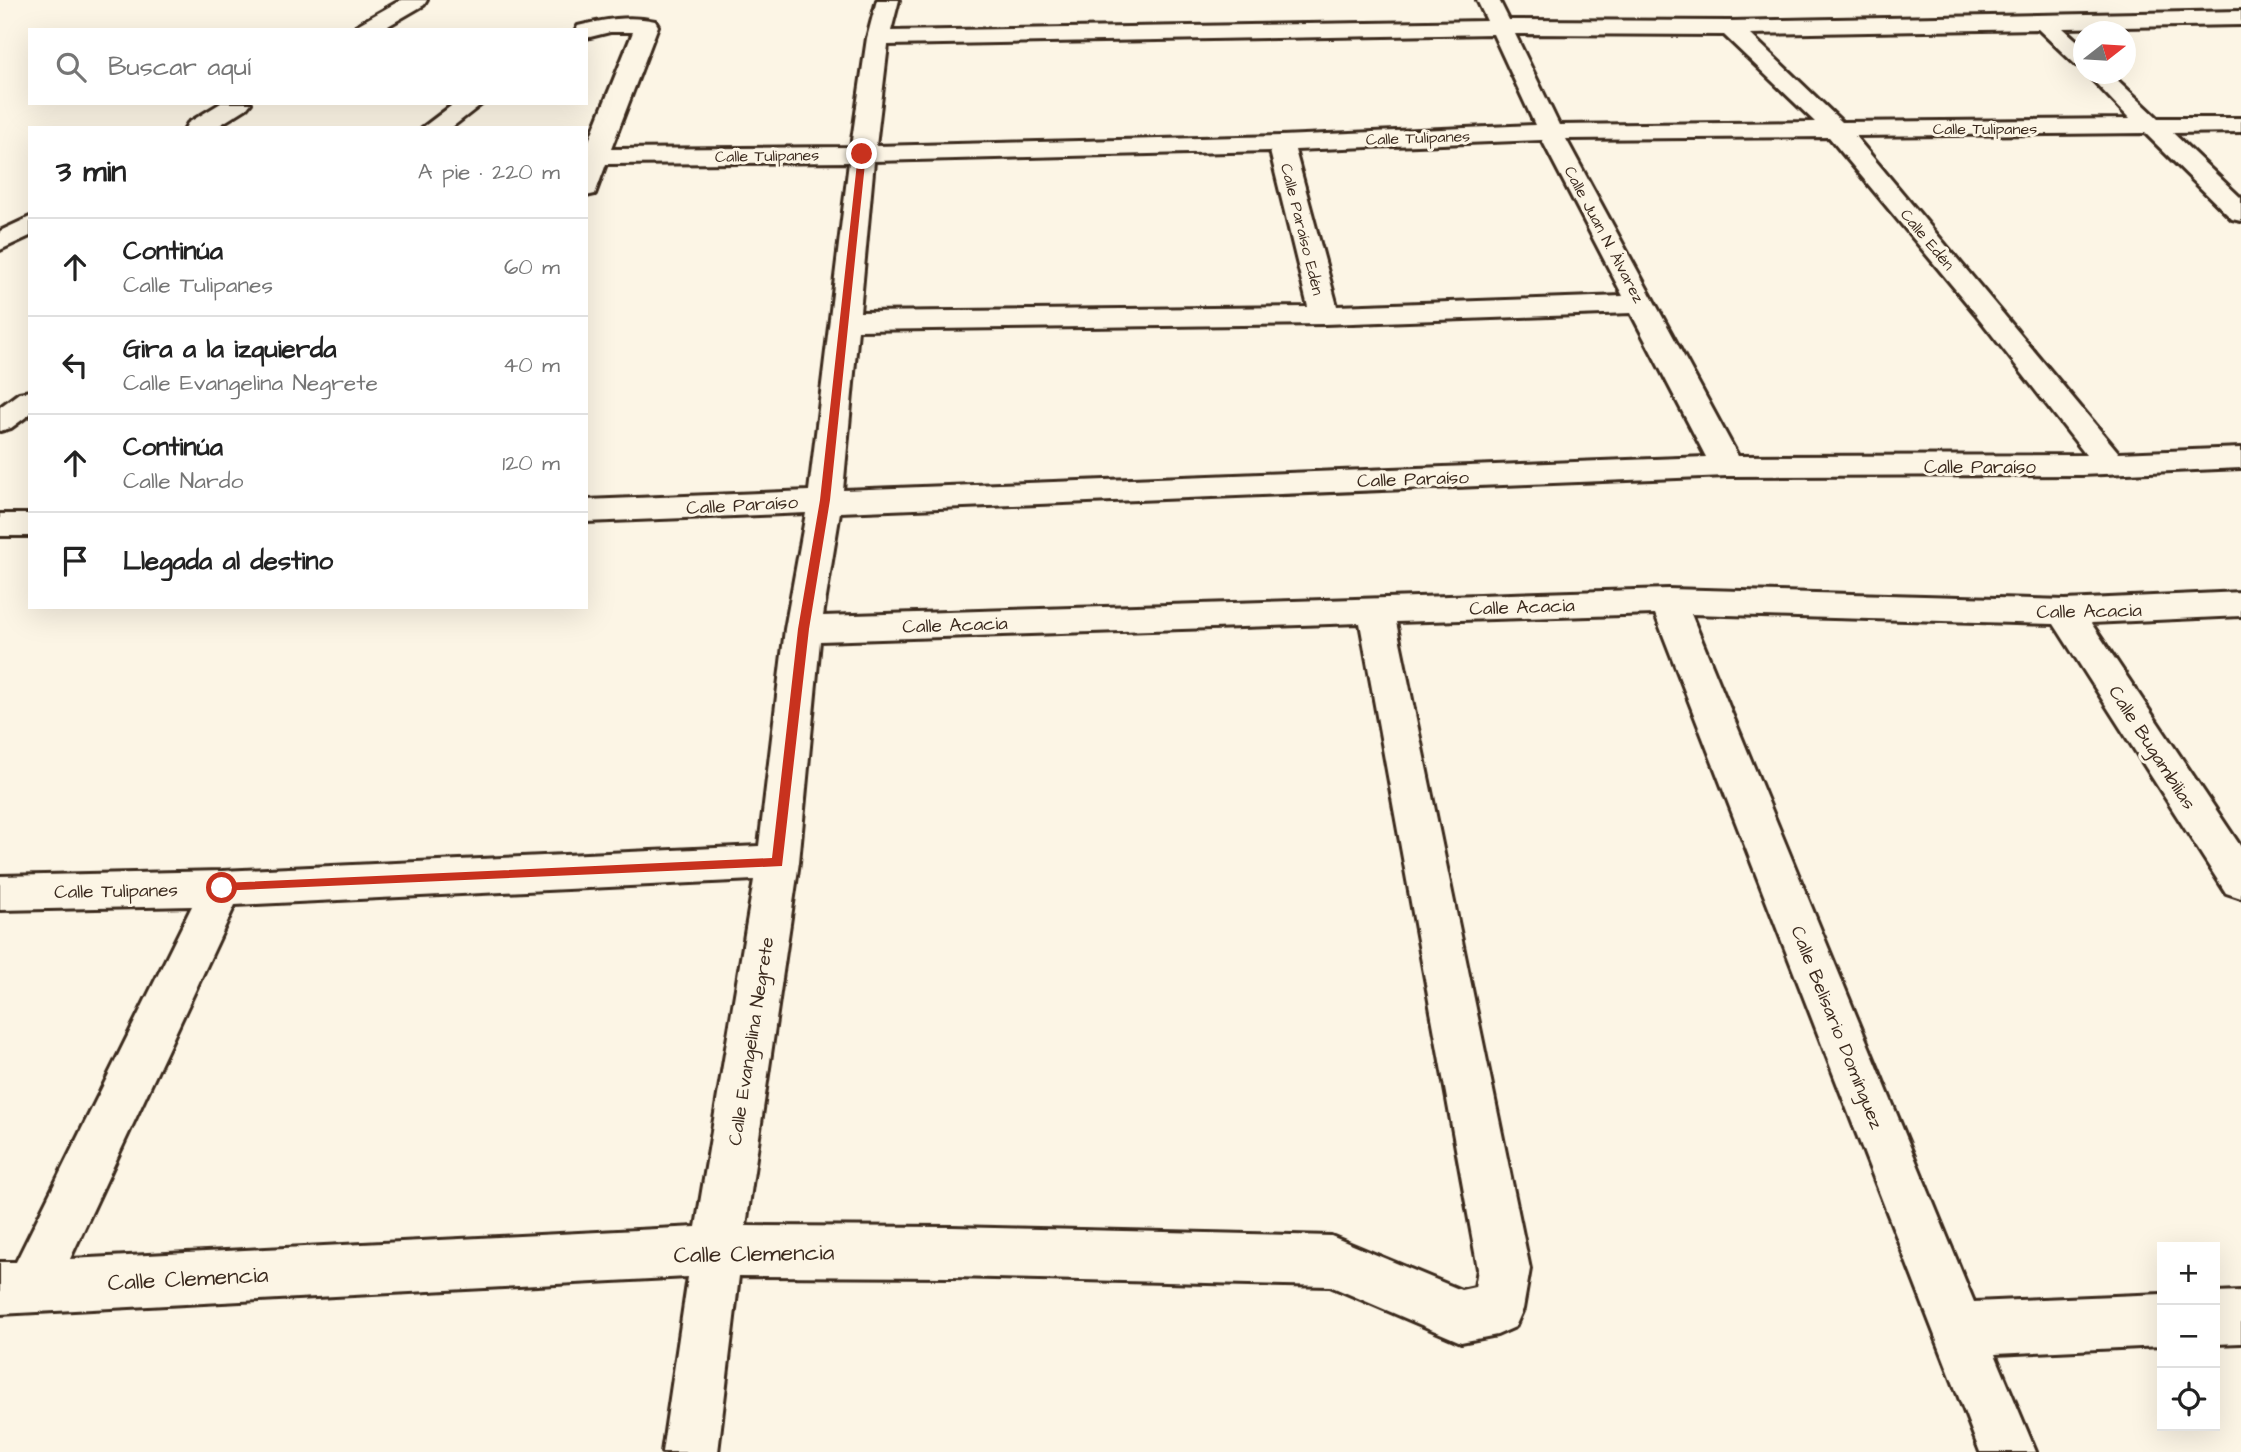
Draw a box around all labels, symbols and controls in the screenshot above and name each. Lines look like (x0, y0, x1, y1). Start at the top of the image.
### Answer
north arrow (2073, 21, 2136, 84)
search box (28, 28, 588, 105)
icon: search (52, 48, 90, 86)
text: Buscar aquí (108, 49, 251, 85)
street label: Calle Tulipanes (1933, 118, 2037, 140)
street label: Calle Tulipanes (1366, 125, 1471, 151)
route end (846, 138, 877, 169)
street label: Calle Tulipanes (715, 144, 819, 168)
text: 3 min (56, 151, 126, 193)
text: A pie · 220 m (418, 156, 560, 188)
street label: Calle Paraíso Edén (1275, 161, 1329, 297)
street label: Calle Juan N. Álvarez (1559, 162, 1650, 307)
street label: Calle Edén (1895, 204, 1959, 275)
text: Continúa (123, 233, 223, 269)
icon: ahead (56, 248, 94, 286)
text: 60 m (504, 251, 560, 283)
text: Calle Tulipanes (123, 269, 273, 301)
text: Gira a la izquierda (123, 331, 337, 367)
icon: left (56, 346, 94, 384)
text: 40 m (503, 349, 560, 381)
text: Calle Evangelina Negrete (123, 367, 378, 399)
text: Continúa (123, 429, 223, 465)
icon: ahead (56, 444, 94, 482)
text: 120 m (502, 447, 560, 479)
street label: Calle Paraíso (1924, 454, 2036, 481)
street label: Calle Paraíso (1357, 464, 1470, 495)
text: Calle Nardo (123, 465, 243, 497)
street label: Calle Paraíso (685, 489, 799, 522)
icon: arrive (56, 542, 94, 580)
text: Llegada al destino (123, 543, 333, 579)
street label: Calle Acacia (1469, 592, 1576, 623)
street label: Calle Acacia (2036, 597, 2142, 626)
street label: Calle Acacia (902, 610, 1009, 641)
street label: Calle Bugambilias (2101, 680, 2202, 816)
route start (206, 872, 237, 903)
street label: Calle Tulipanes (54, 877, 178, 906)
street label: Calle Belisario Domínguez (1783, 922, 1890, 1134)
street label: Calle Evangelina Negrete (722, 935, 782, 1148)
street label: Calle Clemencia (673, 1237, 835, 1271)
map controls (2157, 1242, 2220, 1431)
button: + (2157, 1242, 2220, 1305)
street label: Calle Clemencia (107, 1259, 269, 1299)
button: − (2157, 1305, 2220, 1368)
button: locate (2157, 1368, 2220, 1431)

